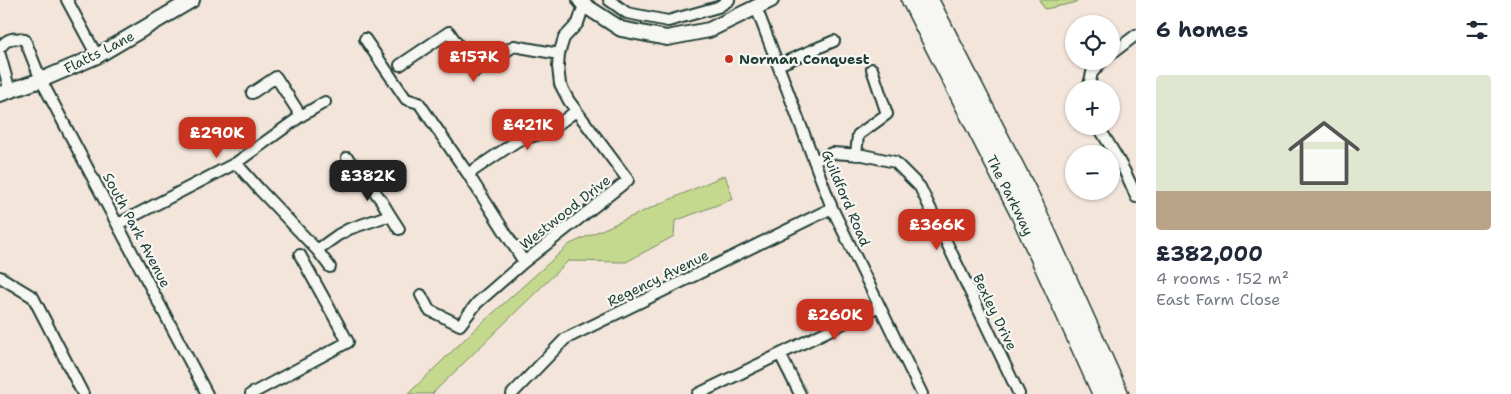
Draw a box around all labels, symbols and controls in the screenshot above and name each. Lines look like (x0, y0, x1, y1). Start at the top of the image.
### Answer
map controls (1065, 15, 1120, 200)
button: locate (1065, 15, 1120, 70)
text: 6 homes (1156, 16, 1248, 44)
icon: filters (1463, 16, 1491, 44)
street label: Flatts Lane (61, 27, 137, 77)
pin: £157K (439, 41, 509, 83)
text: £157K (449, 46, 499, 67)
place label: Norman Conquest (739, 50, 870, 68)
marker: Norman Conquest (723, 53, 735, 65)
button: + (1065, 80, 1120, 135)
pin: £421K (493, 108, 563, 151)
icon: home (1279, 108, 1369, 198)
text: £421K (503, 114, 553, 135)
pin: £290K (182, 116, 252, 159)
text: £290K (190, 122, 244, 143)
button: − (1065, 145, 1120, 200)
street label: Guildford Road (818, 147, 874, 249)
street label: The Parkway (982, 152, 1038, 238)
pin: £382K (333, 160, 403, 202)
text: £382K (341, 165, 395, 186)
street label: South Park Avenue (99, 169, 175, 291)
street label: Westwood Drive (516, 171, 614, 253)
pin: £366K (902, 208, 972, 251)
text: £366K (909, 214, 965, 235)
text: £382,000 (1156, 240, 1263, 268)
street label: Regency Avenue (604, 246, 712, 310)
text: 4 rooms · 152 m² (1156, 268, 1289, 289)
street label: Bexley Drive (969, 271, 1021, 353)
text: East Farm Close (1156, 289, 1280, 310)
pin: £260K (800, 298, 870, 341)
text: £260K (808, 304, 862, 325)

